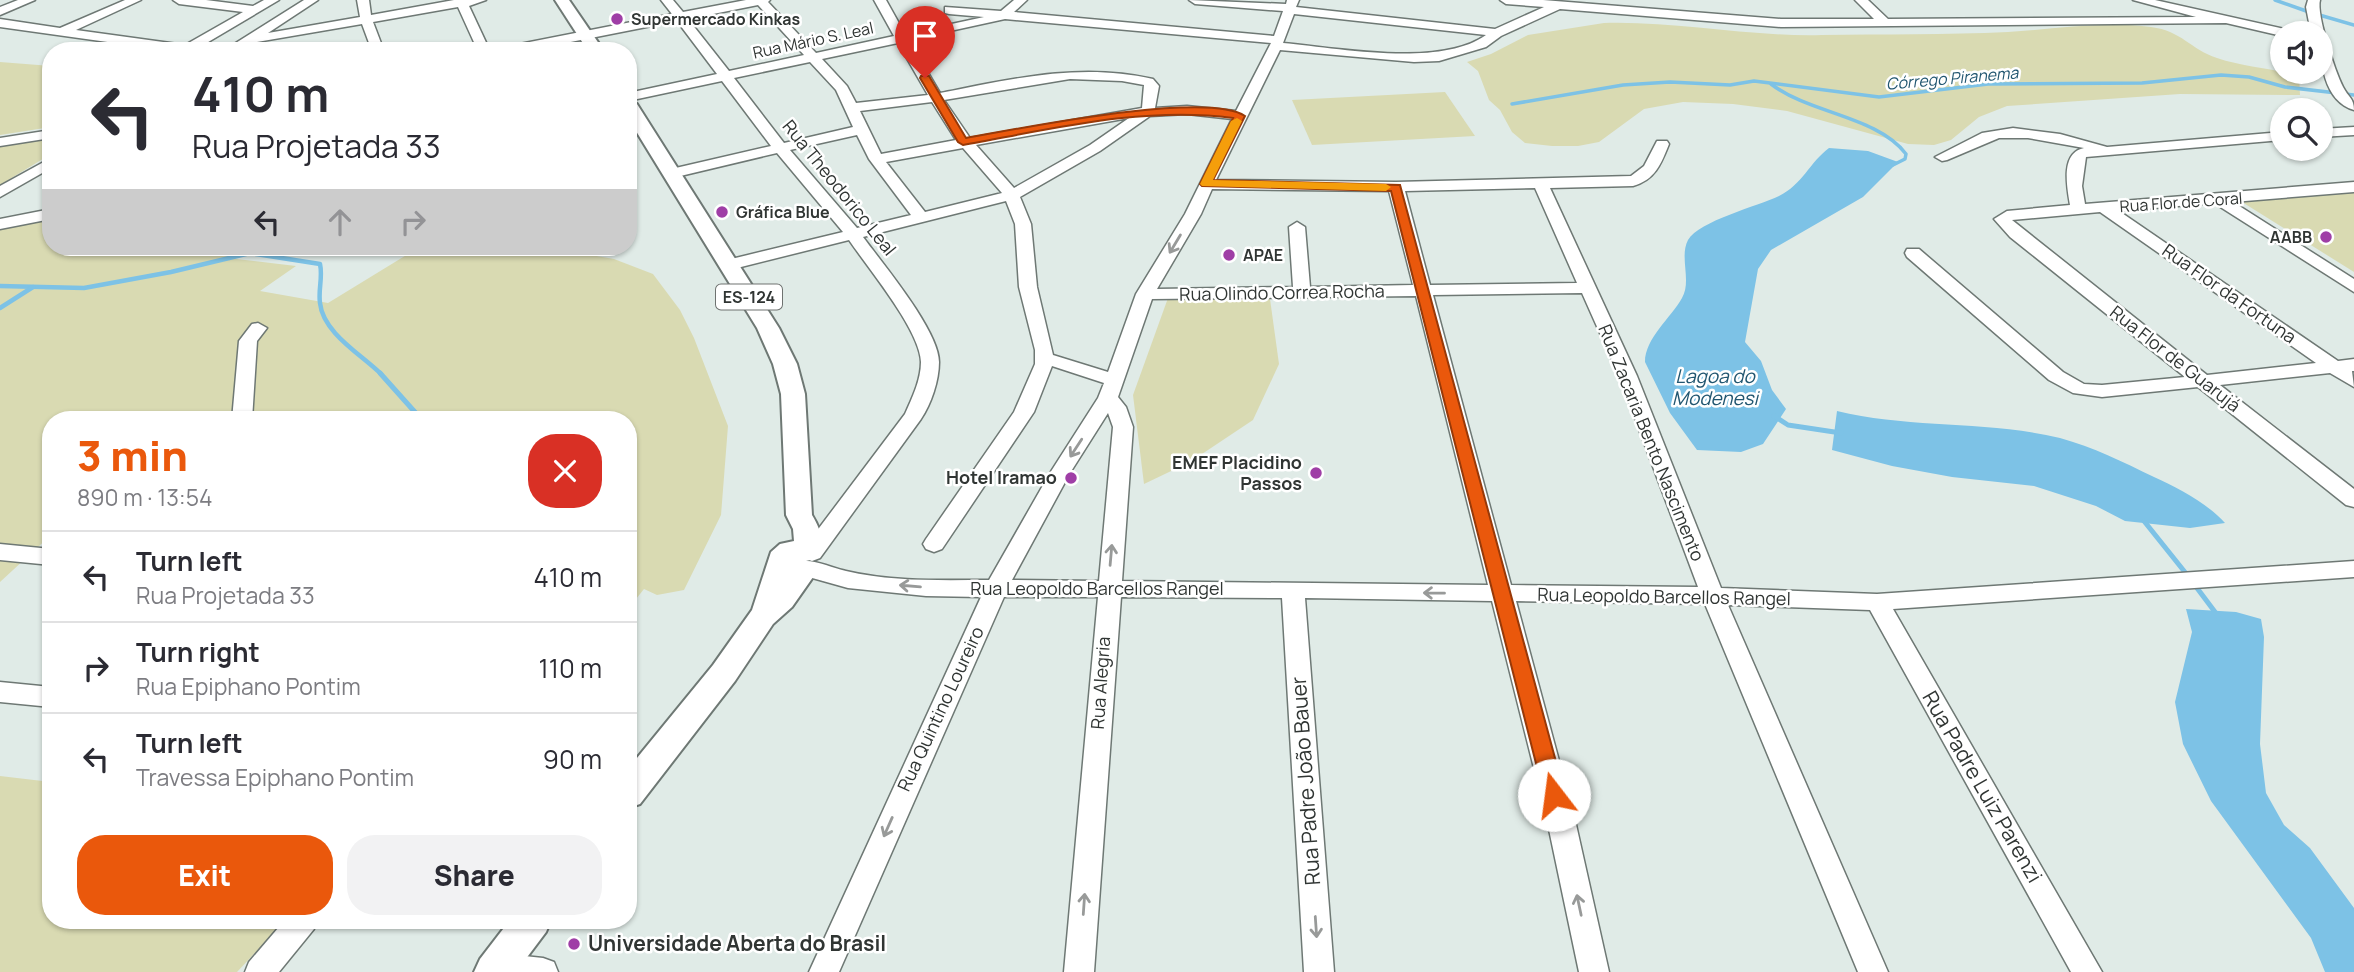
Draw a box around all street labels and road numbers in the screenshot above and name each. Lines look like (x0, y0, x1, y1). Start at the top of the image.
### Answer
street label: Rua Mário S. Leal (751, 16, 875, 64)
street label: Rua Theodorico Leal (778, 115, 902, 260)
street label: Rua Flor de Coral (2119, 187, 2243, 217)
street label: Rua Flor da Fortuna (2158, 238, 2301, 348)
street label: Rua Olindo Correa Rocha (1179, 278, 1385, 306)
road number: ES-124 (716, 284, 782, 310)
street label: Rua Flor de Guarujá (2105, 300, 2246, 417)
street label: Rua Zacaria Bento Nascimento (1593, 321, 1710, 565)
street label: Rua Leopoldo Barcellos Rangel (970, 576, 1224, 600)
street label: Rua Leopoldo Barcellos Rangel (1537, 582, 1791, 610)
street label: Rua Quintino Loureiro (891, 622, 989, 795)
street label: Rua Alegria (1085, 636, 1115, 730)
street label: Rua Padre João Bauer (1284, 675, 1326, 886)
street label: Rua Padre Luiz Parenzi (1917, 686, 2049, 887)

